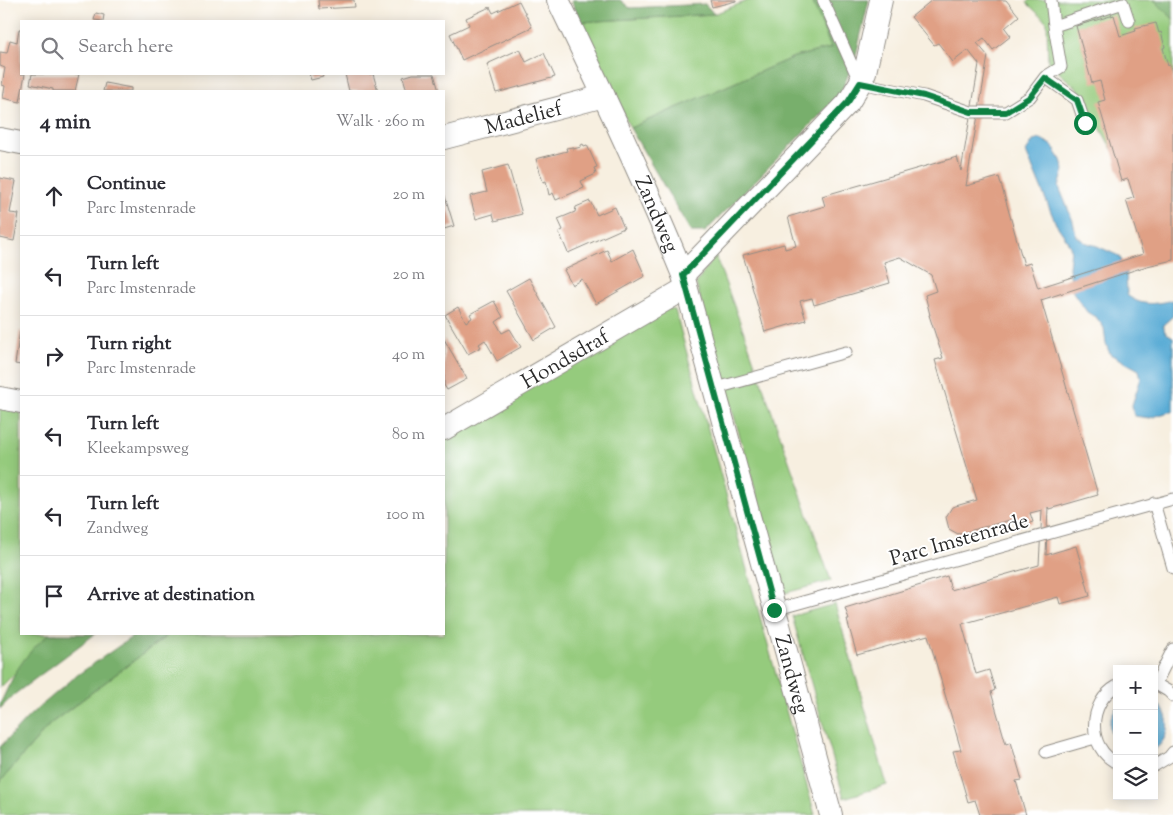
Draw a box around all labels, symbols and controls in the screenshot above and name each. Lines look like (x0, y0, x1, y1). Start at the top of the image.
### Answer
search box (20, 20, 445, 75)
icon: search (38, 34, 66, 62)
text: Search here (78, 34, 173, 61)
street label: Madelief (482, 94, 567, 144)
text: 4 min (40, 108, 91, 138)
text: Walk · 260 m (336, 111, 425, 134)
route start (1074, 112, 1097, 135)
text: Continue (87, 171, 166, 198)
street label: Zandweg (626, 172, 685, 258)
icon: ahead (40, 182, 68, 210)
text: 20 m (392, 184, 425, 207)
text: Parc Imstenrade (87, 198, 196, 221)
text: Turn left (87, 251, 159, 278)
icon: left (40, 262, 68, 290)
text: 20 m (392, 264, 425, 287)
text: Parc Imstenrade (87, 278, 196, 301)
street label: Hondsdraf (517, 322, 617, 398)
text: Turn right (87, 331, 171, 358)
icon: right (40, 342, 68, 370)
text: 40 m (392, 344, 425, 367)
text: Parc Imstenrade (87, 358, 196, 381)
text: Turn left (87, 411, 159, 438)
icon: left (40, 422, 68, 450)
text: 80 m (392, 424, 425, 447)
text: Kleekampsweg (87, 438, 189, 461)
text: Turn left (87, 491, 159, 518)
icon: left (40, 502, 68, 530)
text: 100 m (386, 504, 425, 527)
street label: Parc Imstenrade (887, 507, 1032, 575)
text: Zandweg (87, 518, 148, 541)
icon: arrive (40, 582, 68, 610)
text: Arrive at destination (87, 582, 255, 609)
route end (763, 599, 786, 622)
street label: Zandweg (765, 632, 816, 717)
map controls (1113, 665, 1158, 800)
button: + (1113, 665, 1158, 710)
button: − (1113, 710, 1158, 755)
button: layers (1113, 755, 1158, 800)

